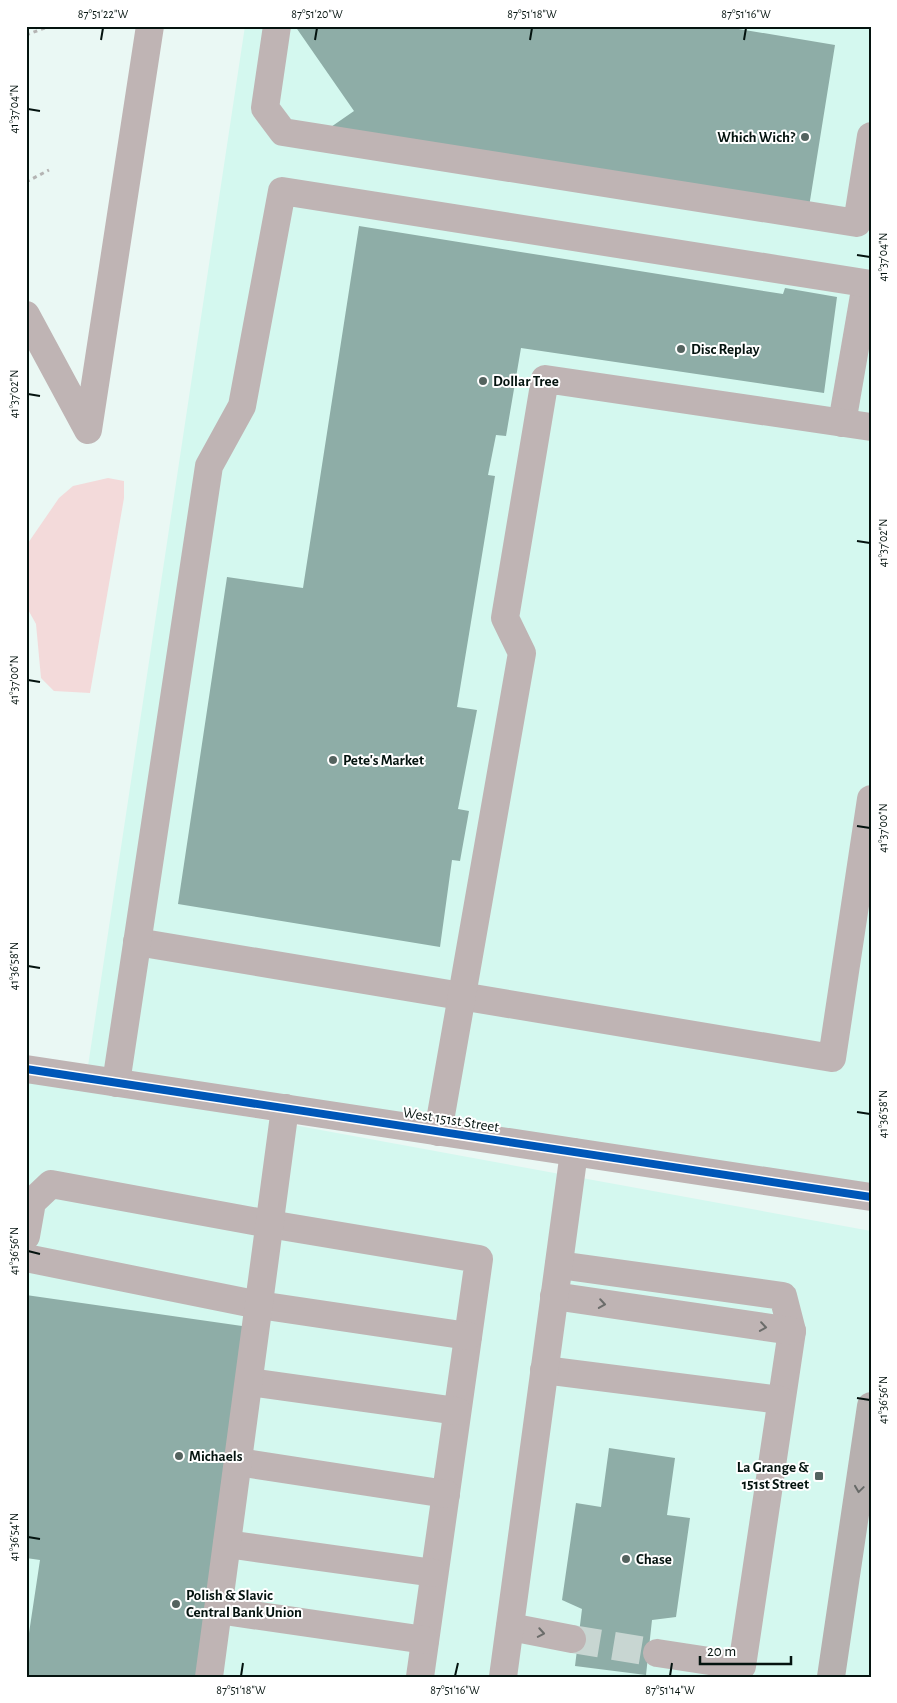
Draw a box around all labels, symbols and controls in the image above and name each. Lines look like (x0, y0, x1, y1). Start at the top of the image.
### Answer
text: 87°51'22"W (78, 8, 129, 20)
text: 87°51'20"W (291, 8, 343, 20)
text: 87°51'18"W (507, 8, 557, 20)
text: 87°51'16"W (721, 8, 771, 20)
text: 41°37'04"N (8, 84, 20, 134)
place label: Which Wich? (717, 130, 796, 145)
marker: Which Wich? (799, 131, 811, 143)
text: 41°37'04"N (877, 232, 889, 282)
place label: Disc Replay (691, 342, 760, 357)
marker: Disc Replay (675, 343, 687, 355)
text: 41°37'02"N (8, 370, 20, 418)
place label: Dollar Tree (493, 374, 559, 389)
marker: Dollar Tree (477, 375, 489, 387)
text: 41°37'02"N (877, 519, 889, 567)
text: 41°37'00"N (8, 655, 20, 705)
place label: Pete's Market (343, 753, 424, 768)
marker: Pete's Market (327, 754, 339, 766)
text: 41°37'00"N (877, 803, 889, 853)
text: 41°36'58"N (8, 942, 20, 990)
text: 41°36'58"N (877, 1090, 889, 1138)
street label: West 151st Street (402, 1105, 500, 1135)
text: 41°36'56"N (8, 1227, 20, 1275)
one-way arrow (598, 1298, 607, 1308)
one-way arrow (759, 1322, 767, 1332)
text: 41°36'56"N (877, 1376, 889, 1424)
place label: Michaels (189, 1449, 243, 1464)
marker: Michaels (173, 1450, 185, 1462)
place label: La Grange & 151st Street (737, 1460, 809, 1492)
marker: La Grange & 151st Street (813, 1470, 825, 1482)
one-way arrow (854, 1485, 864, 1493)
text: 41°36'54"N (8, 1513, 20, 1561)
place label: Chase (636, 1552, 672, 1567)
marker: Chase (620, 1553, 632, 1565)
place label: Polish & Slavic Central Bank Union (186, 1588, 302, 1620)
marker: Polish & Slavic Central Bank Union (170, 1598, 182, 1610)
one-way arrow (536, 1627, 545, 1638)
scale bar (700, 1633, 791, 1665)
text: 20 m (707, 1644, 736, 1659)
text: 87°51'18"W (216, 1684, 266, 1696)
text: 87°51'16"W (430, 1684, 480, 1696)
text: 87°51'14"W (645, 1684, 695, 1696)

